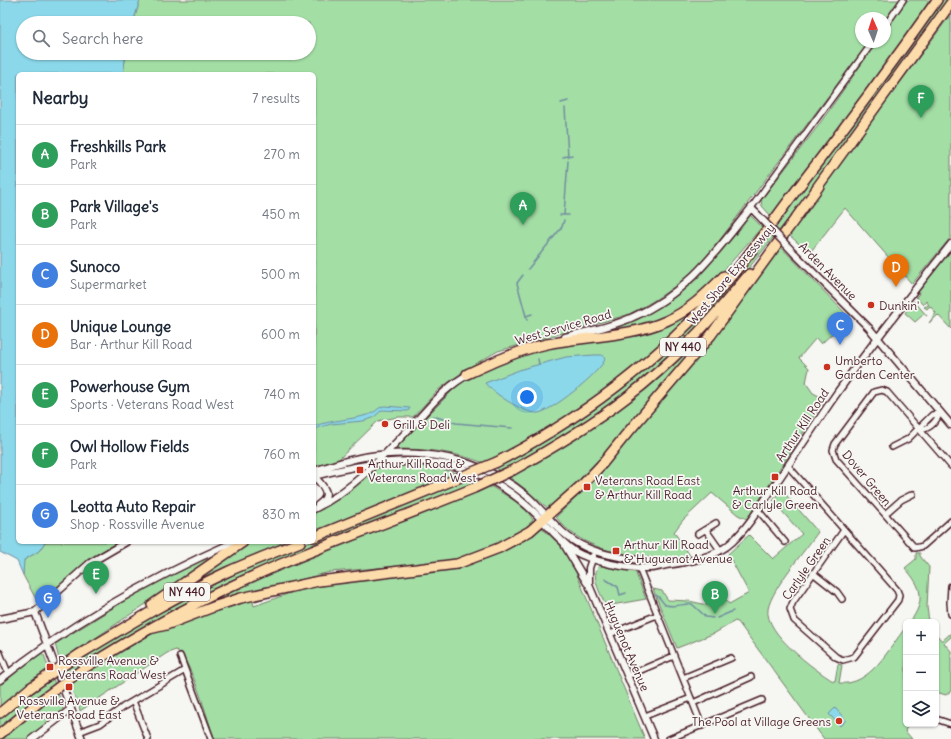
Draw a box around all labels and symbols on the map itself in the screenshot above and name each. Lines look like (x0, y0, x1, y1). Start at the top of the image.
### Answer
north arrow (855, 12, 891, 48)
pin: F (908, 85, 934, 118)
pin: A (510, 192, 536, 225)
street label: West Shore Expressway (684, 220, 778, 328)
street label: Arden Avenue (796, 239, 860, 303)
pin: D (883, 254, 909, 287)
place label: Dunkin' (879, 298, 919, 313)
marker: Dunkin' (866, 300, 876, 310)
street label: West Service Road (513, 306, 613, 348)
pin: C (827, 312, 853, 345)
road number: NY 440 (660, 338, 706, 356)
place label: Umberto Garden Center (835, 353, 915, 382)
marker: Umberto Garden Center (822, 362, 832, 372)
street label: Arthur Kill Road (772, 386, 832, 464)
your location (517, 387, 537, 407)
place label: Grill & Deli (393, 417, 450, 432)
marker: Grill & Deli (380, 419, 390, 429)
street label: Dover Green (839, 447, 895, 509)
place label: Arthur Kill Road & Veterans Road West (368, 456, 476, 485)
marker: Arthur Kill Road & Veterans Road West (355, 465, 365, 475)
marker: Arthur Kill Road & Carlyle Green (770, 472, 780, 482)
place label: Veterans Road East & Arthur Kill Road (595, 473, 700, 502)
marker: Veterans Road East & Arthur Kill Road (582, 482, 592, 492)
place label: Arthur Kill Road & Carlyle Green (732, 483, 818, 512)
street label: Carlyle Green (779, 533, 833, 603)
place label: Arthur Kill Road & Huguenot Avenue (624, 537, 732, 566)
marker: Arthur Kill Road & Huguenot Avenue (611, 546, 621, 556)
pin: E (83, 561, 109, 594)
pin: B (702, 581, 728, 614)
road number: NY 440 (164, 583, 210, 601)
pin: G (35, 585, 61, 618)
street label: Huguenot Avenue (601, 599, 653, 693)
place label: Rossville Avenue & Veterans Road West (58, 653, 166, 682)
marker: Rossville Avenue & Veterans Road West (45, 662, 55, 672)
marker: Rossville Avenue & Veterans Road East (64, 682, 74, 692)
place label: Rossville Avenue & Veterans Road East (17, 693, 122, 722)
place label: The Pool at Village Greens (692, 714, 831, 729)
marker: The Pool at Village Greens (834, 716, 844, 726)

